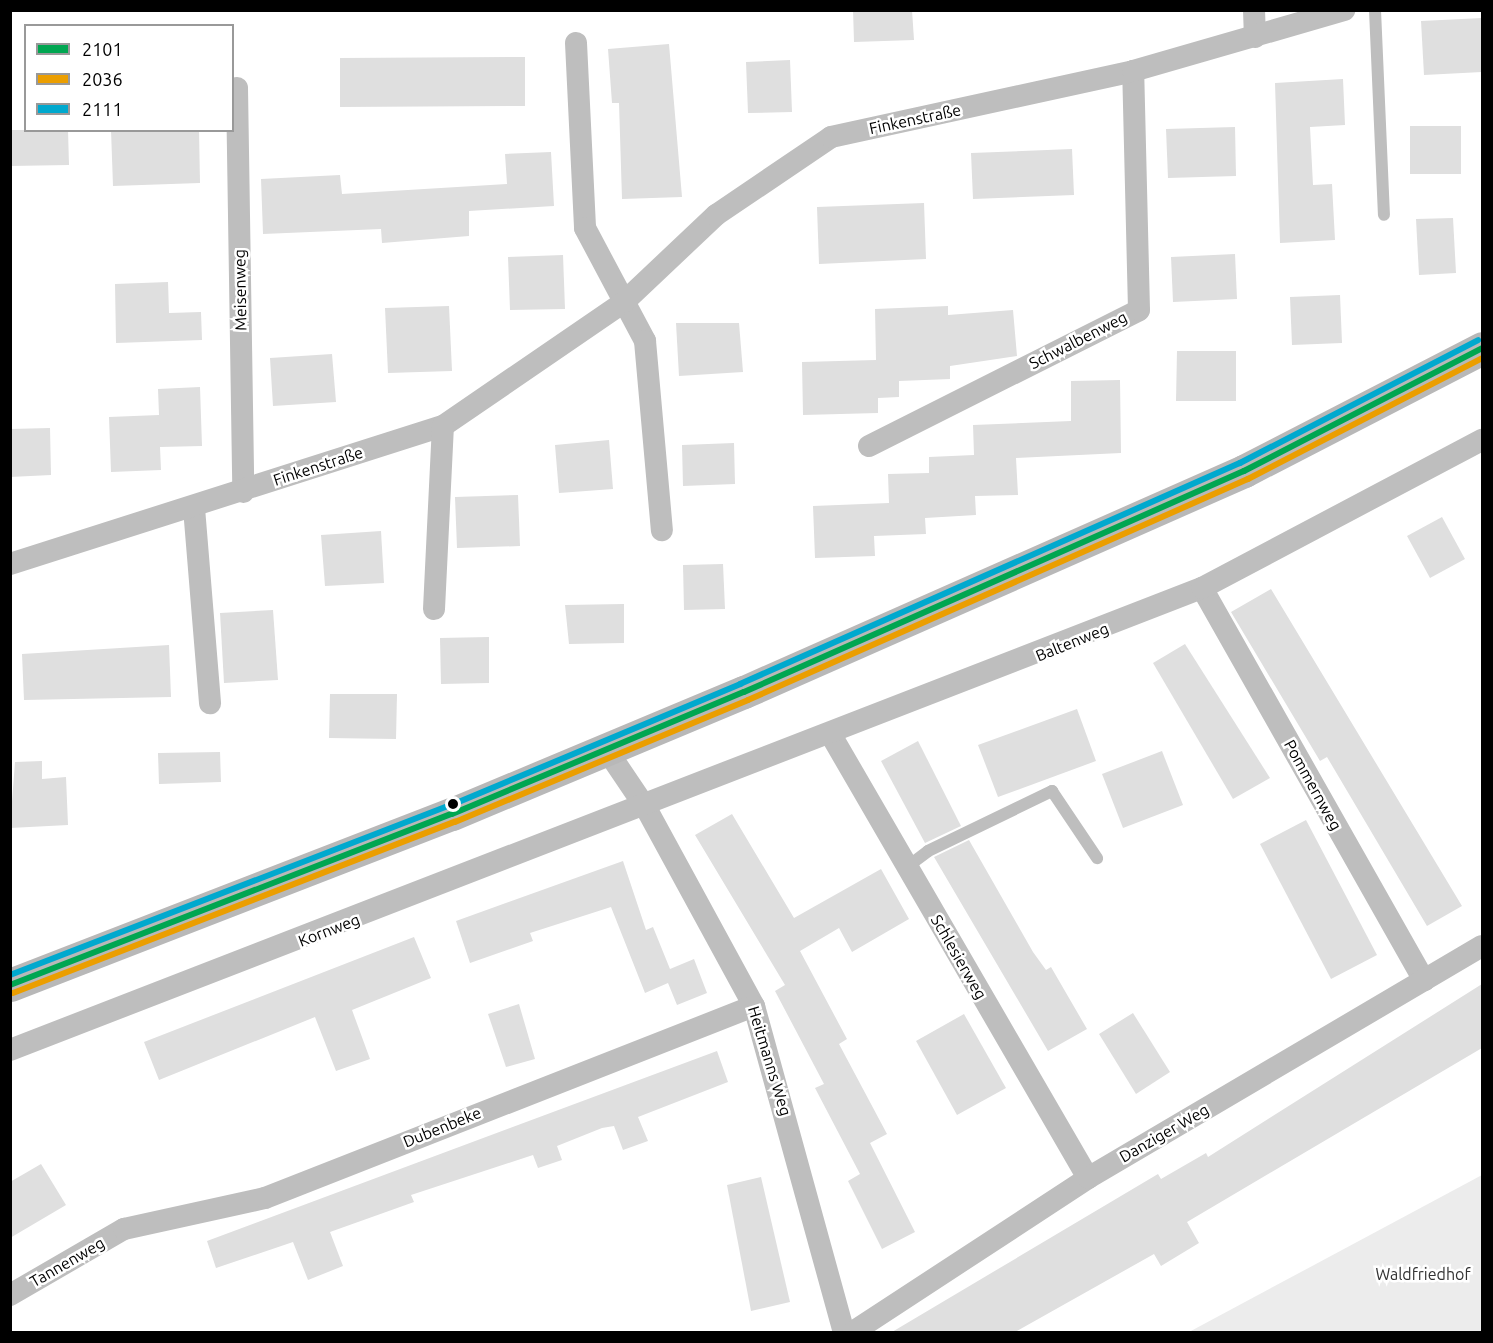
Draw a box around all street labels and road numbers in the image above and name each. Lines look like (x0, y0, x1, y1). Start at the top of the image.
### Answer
street label: Finkenstraße (867, 100, 963, 138)
street label: Meisenweg (230, 249, 250, 331)
street label: Schwalbenweg (1026, 307, 1130, 373)
street label: Finkenstraße (271, 442, 365, 490)
street label: Baltenweg (1033, 619, 1111, 665)
street label: Pommernweg (1280, 736, 1346, 834)
street label: Kornweg (295, 909, 363, 951)
street label: Schlesierweg (927, 911, 991, 1003)
street label: Heitmanns Weg (744, 1004, 796, 1118)
street label: Danziger Weg (1116, 1100, 1212, 1166)
street label: Dubenbeke (400, 1103, 484, 1151)
street label: Tannenweg (26, 1233, 108, 1291)

